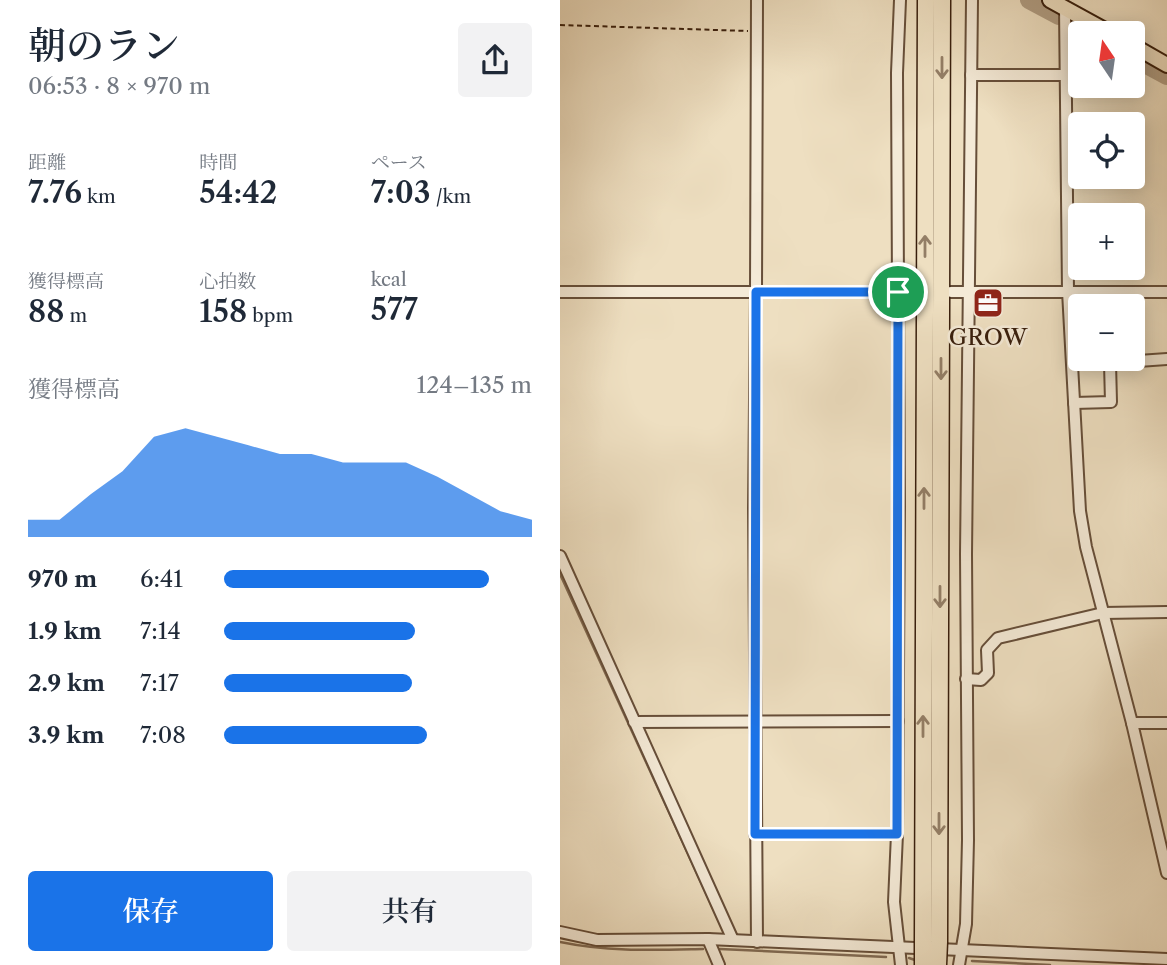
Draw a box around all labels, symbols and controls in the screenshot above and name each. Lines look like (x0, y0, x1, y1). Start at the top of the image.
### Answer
north arrow (1068, 21, 1144, 98)
map controls (1068, 21, 1145, 371)
text: 朝のラン (28, 22, 180, 69)
button: share (458, 23, 532, 97)
one-way arrow (935, 56, 949, 79)
text: 06:53 · 8 × 970 m (28, 72, 210, 100)
button: locate (1068, 112, 1145, 189)
text: 距離 (28, 151, 66, 174)
text: 時間 (199, 151, 237, 174)
text: ペース (371, 151, 427, 174)
text: 7.76 (28, 174, 82, 211)
text: 54:42 (199, 174, 277, 211)
text: 7:03 (371, 174, 431, 211)
text: km (82, 185, 116, 208)
text: /km (431, 185, 471, 208)
button: + (1068, 203, 1145, 280)
one-way arrow (918, 235, 932, 258)
pin (868, 262, 928, 322)
text: kcal (371, 268, 407, 291)
text: 獲得標高 (28, 270, 104, 293)
text: 心拍数 (199, 270, 256, 293)
icon: arrive (879, 273, 917, 311)
office icon: GROW (971, 286, 1005, 320)
text: 577 (371, 291, 418, 328)
text: 88 (28, 293, 64, 330)
text: 158 (199, 293, 247, 330)
button: − (1068, 294, 1145, 371)
text: m (64, 304, 87, 327)
text: bpm (247, 304, 293, 327)
place label: GROW (949, 323, 1028, 351)
one-way arrow (934, 357, 948, 380)
text: 124–135 m (417, 371, 532, 399)
text: 獲得標高 (28, 375, 120, 403)
one-way arrow (917, 487, 931, 510)
text: 970 m (28, 565, 97, 593)
text: 6:41 (140, 565, 183, 593)
one-way arrow (933, 585, 947, 608)
text: 1.9 km (28, 617, 102, 645)
text: 7:14 (140, 617, 181, 645)
text: 2.9 km (28, 669, 105, 697)
text: 7:17 (140, 669, 179, 697)
one-way arrow (917, 715, 930, 738)
text: 3.9 km (28, 721, 104, 749)
text: 7:08 (140, 721, 186, 749)
one-way arrow (932, 812, 946, 835)
button: 保存 (28, 871, 273, 951)
button: 共有 (287, 871, 532, 951)

